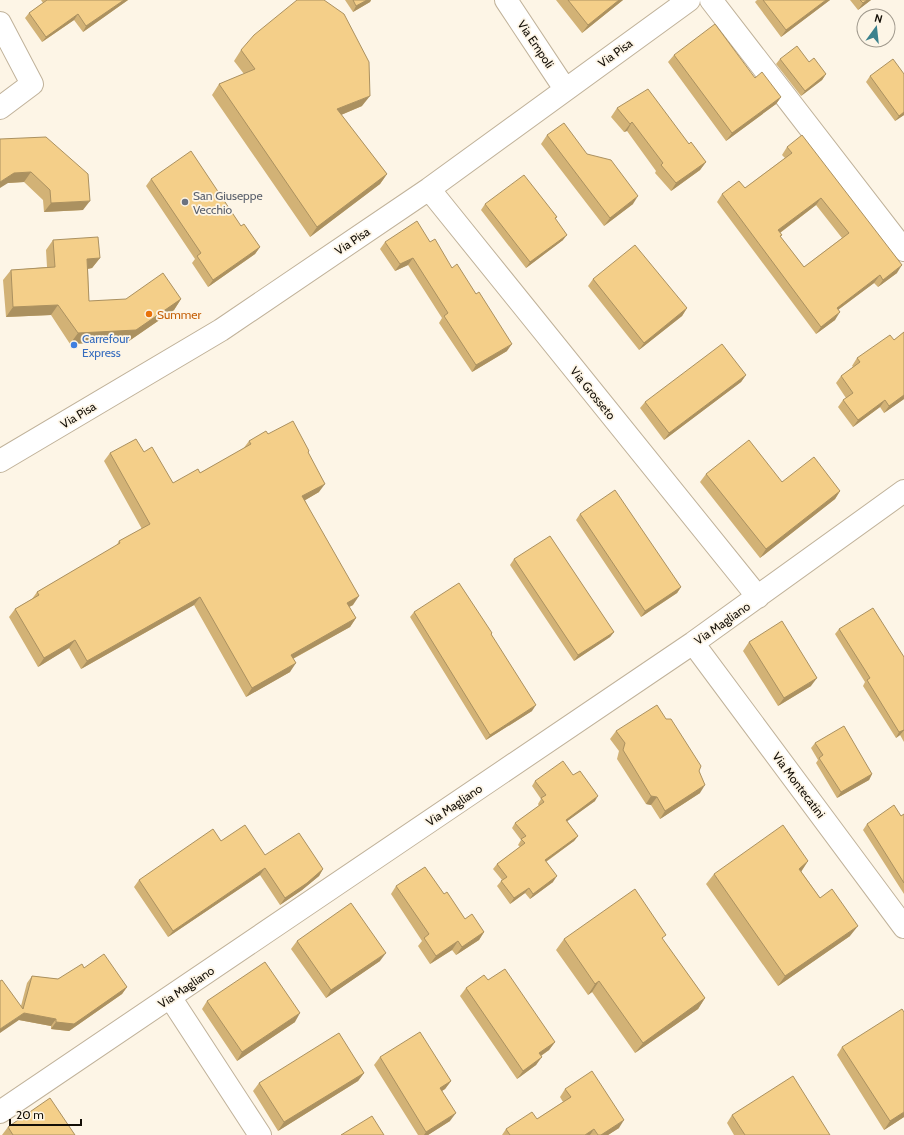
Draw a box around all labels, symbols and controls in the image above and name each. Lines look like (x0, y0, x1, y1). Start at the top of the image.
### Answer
north arrow (856, 8, 896, 48)
text: N (873, 11, 884, 26)
street label: Via Empoli (515, 17, 557, 71)
street label: Via Pisa (595, 35, 635, 71)
place label: San Giuseppe Vecchio (193, 188, 263, 217)
marker: San Giuseppe Vecchio (180, 197, 190, 207)
street label: Via Pisa (332, 224, 373, 258)
place label: Summer (157, 307, 201, 322)
marker: Summer (144, 309, 154, 319)
place label: Carrefour Express (82, 331, 129, 360)
marker: Carrefour Express (69, 340, 79, 350)
street label: Via Grosseto (567, 364, 619, 423)
street label: Via Pisa (57, 398, 99, 431)
street label: Via Magliano (691, 598, 753, 648)
street label: Via Montecatini (769, 749, 829, 821)
street label: Via Magliano (423, 780, 485, 829)
street label: Via Magliano (155, 962, 217, 1011)
scale bar (10, 1101, 81, 1127)
text: 20 m (16, 1107, 44, 1122)

